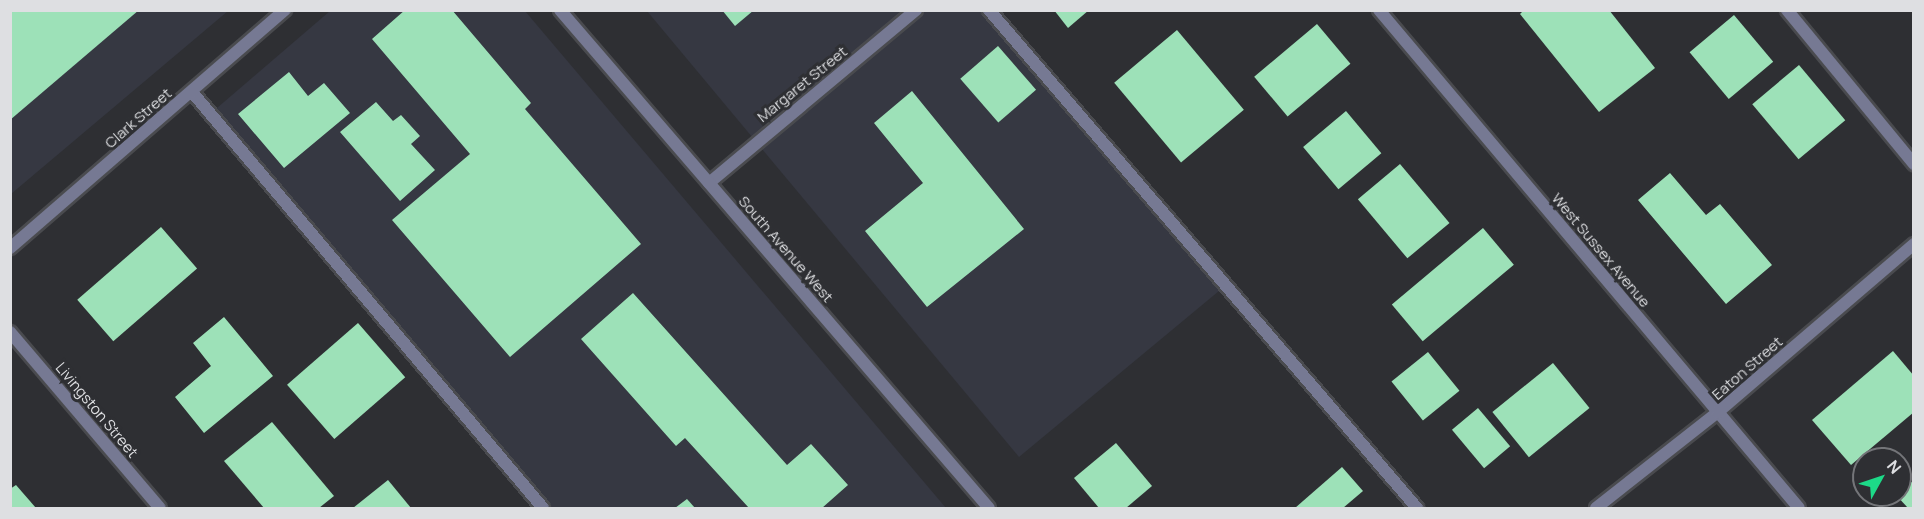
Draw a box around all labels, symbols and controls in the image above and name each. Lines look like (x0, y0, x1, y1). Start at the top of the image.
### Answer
street label: Margaret Street (753, 42, 851, 126)
street label: Clark Street (101, 84, 175, 152)
street label: West Sussex Avenue (1548, 189, 1654, 311)
street label: South Avenue West (735, 192, 837, 306)
street label: Eaton Street (1708, 333, 1786, 403)
street label: Livingston Street (52, 359, 142, 461)
north arrow (1852, 447, 1912, 507)
text: N (1882, 455, 1906, 478)

